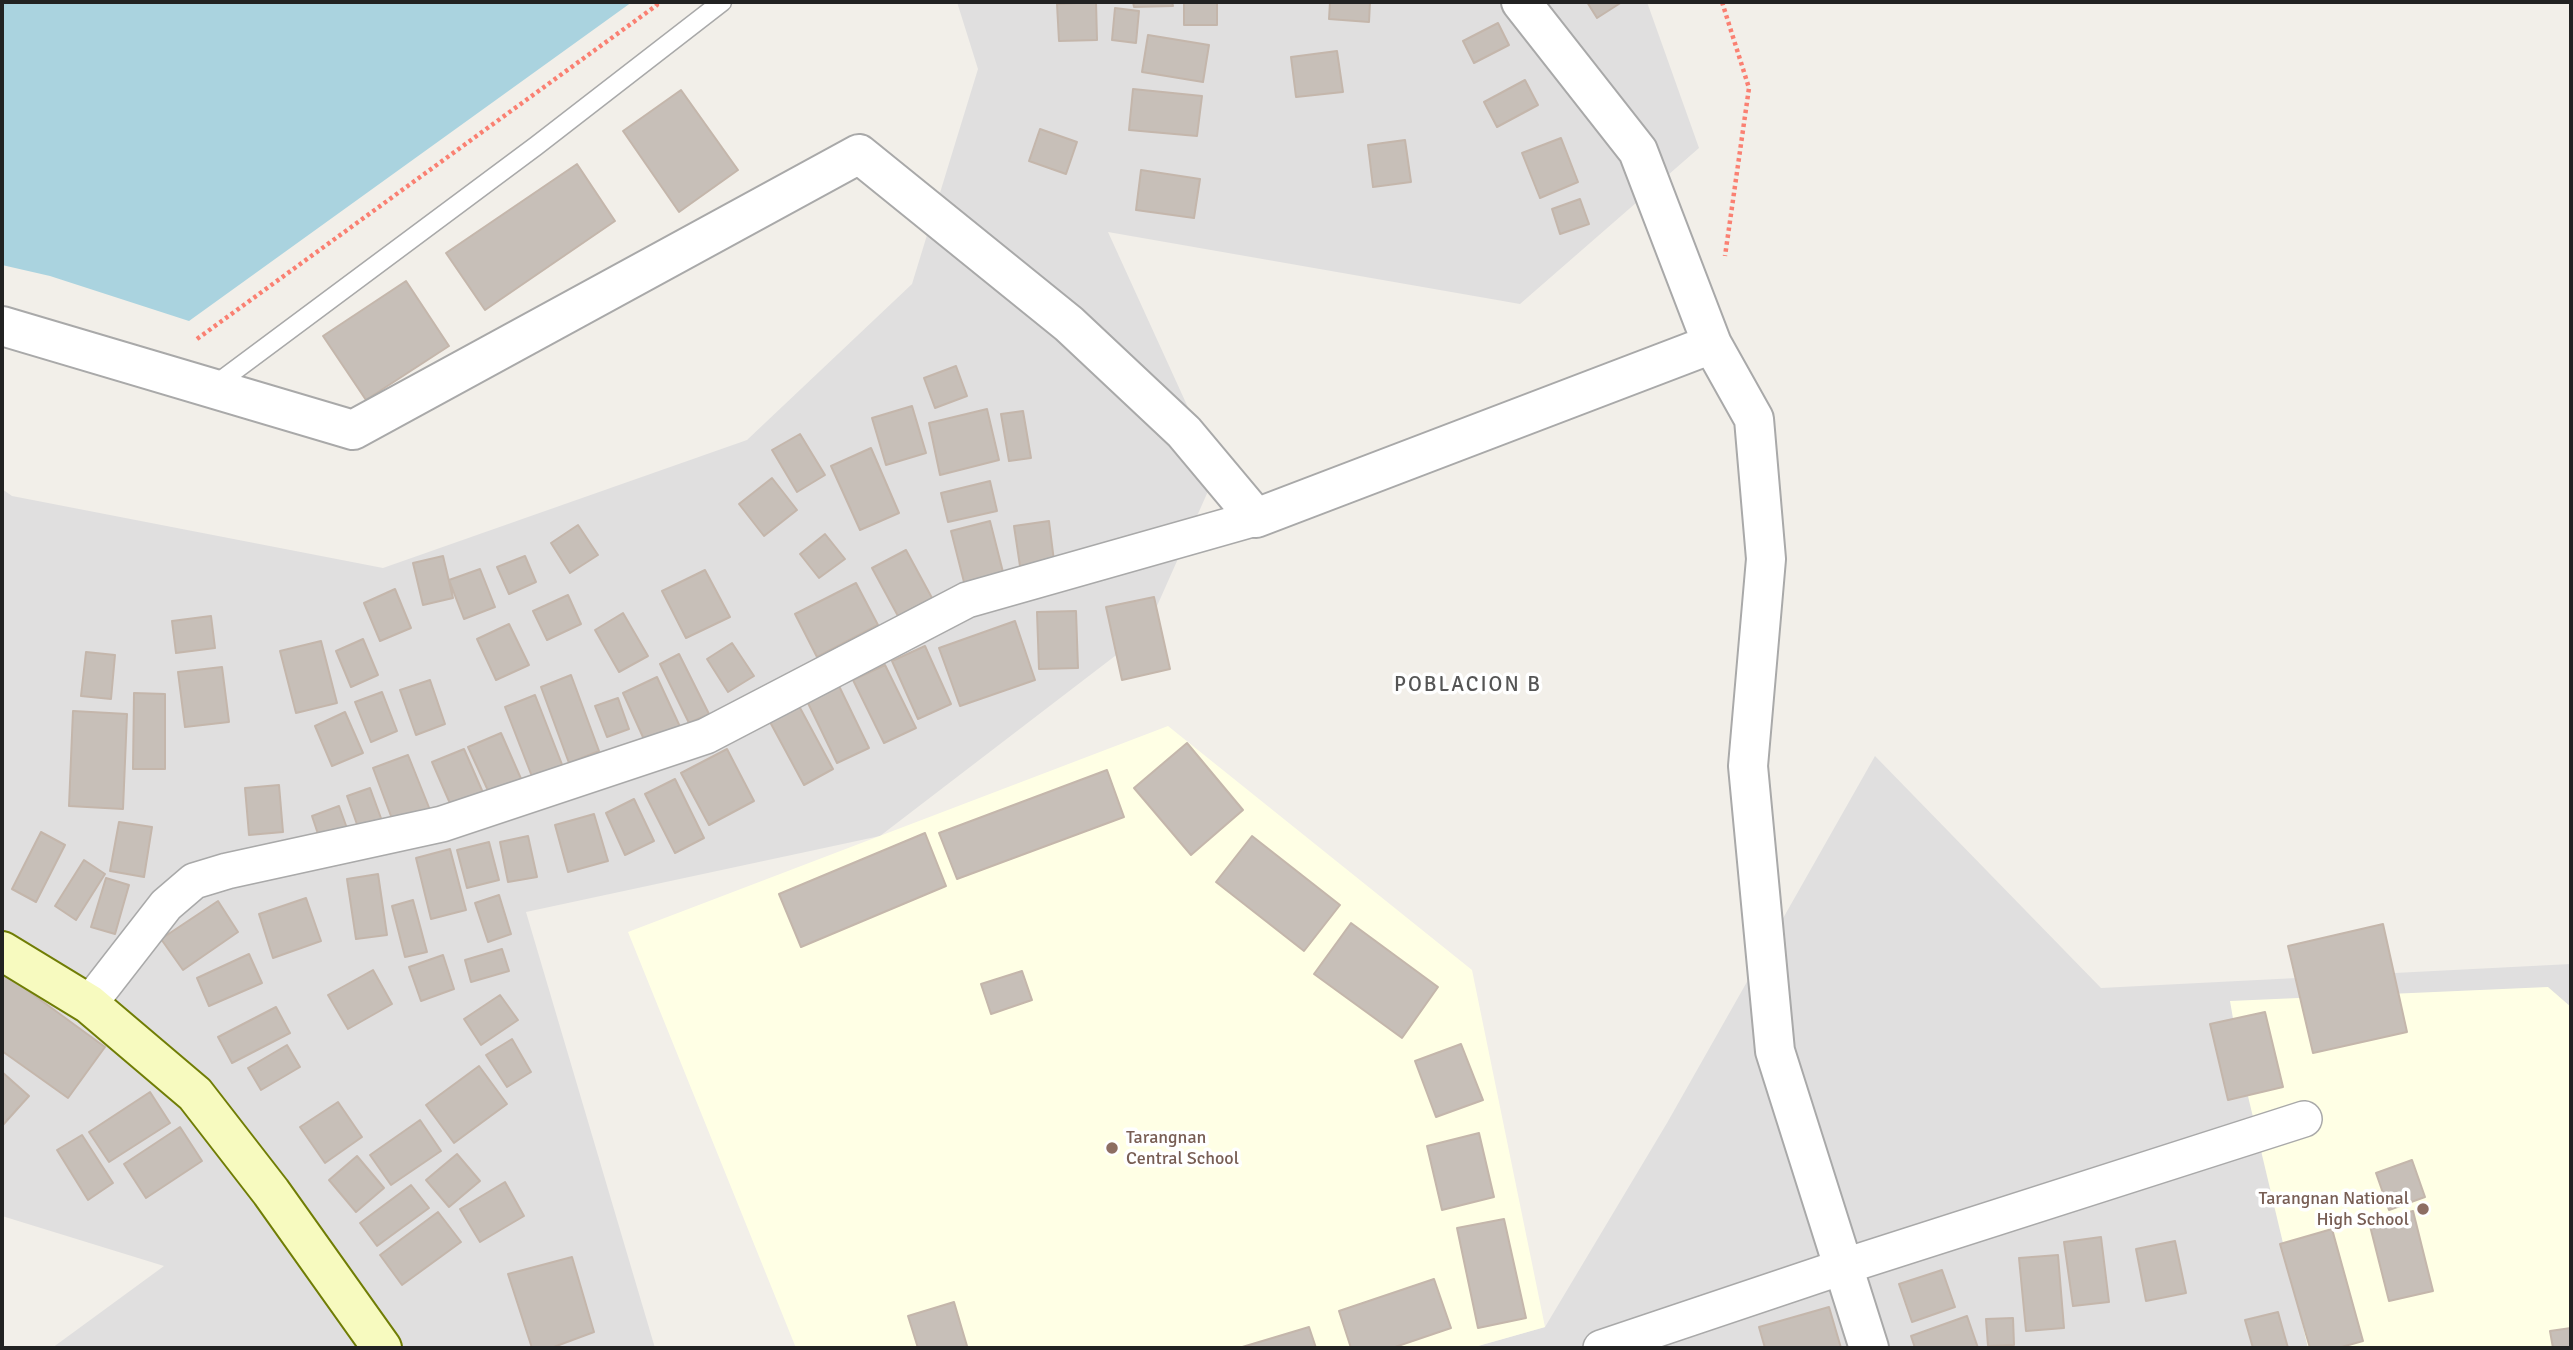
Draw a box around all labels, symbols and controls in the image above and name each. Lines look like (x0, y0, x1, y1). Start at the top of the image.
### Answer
district label: POBLACION B (1395, 672, 1541, 698)
place label: Tarangnan Central School (1126, 1127, 1239, 1170)
marker: Tarangnan Central School (1104, 1140, 1120, 1156)
place label: Tarangnan National High School (2259, 1188, 2409, 1230)
marker: Tarangnan National High School (2415, 1201, 2431, 1217)

